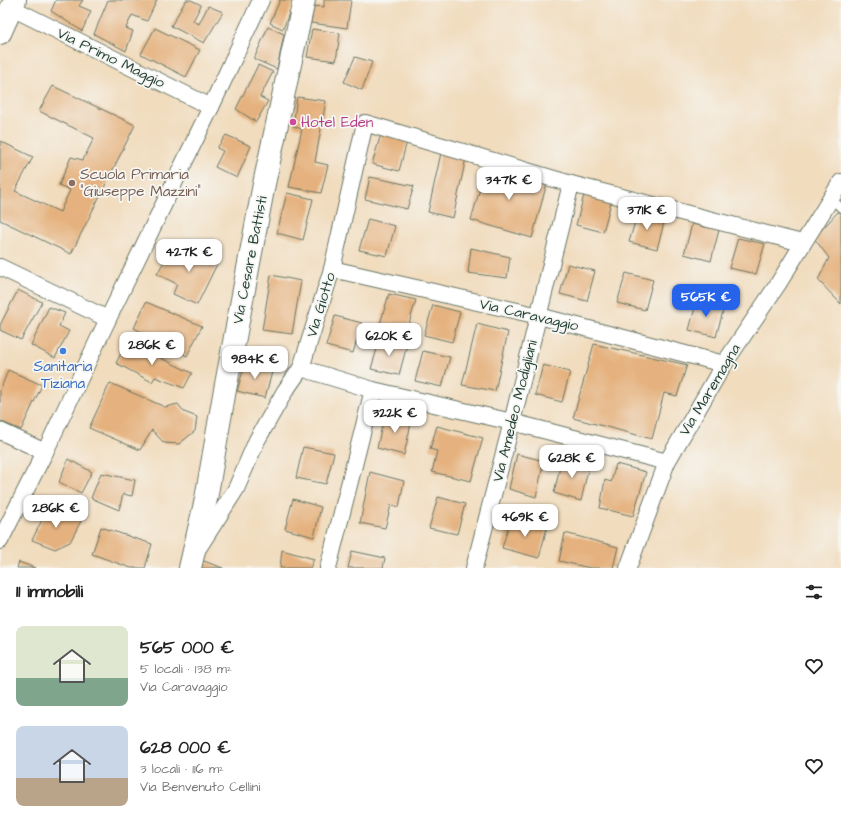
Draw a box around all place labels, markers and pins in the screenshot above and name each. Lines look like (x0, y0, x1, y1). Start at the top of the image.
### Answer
place label: Hotel Eden (301, 112, 374, 133)
marker: Hotel Eden (288, 117, 298, 127)
place label: Scuola Primaria “Giuseppe Mazzini” (80, 164, 201, 202)
pin: 347K € (476, 167, 542, 201)
marker: Scuola Primaria “Giuseppe Mazzini” (67, 178, 77, 188)
pin: 371K € (614, 197, 680, 231)
pin: 427K € (156, 239, 222, 273)
pin: 565K € (673, 284, 739, 318)
pin: 620K € (356, 323, 422, 357)
pin: 286K € (119, 332, 185, 366)
marker: Sanitaria Tiziana (58, 346, 68, 356)
pin: 984K € (222, 346, 288, 380)
place label: Sanitaria Tiziana (34, 356, 93, 394)
pin: 322K € (362, 400, 428, 434)
pin: 628K € (539, 445, 605, 479)
pin: 286K € (23, 495, 89, 529)
pin: 469K € (492, 504, 558, 538)

